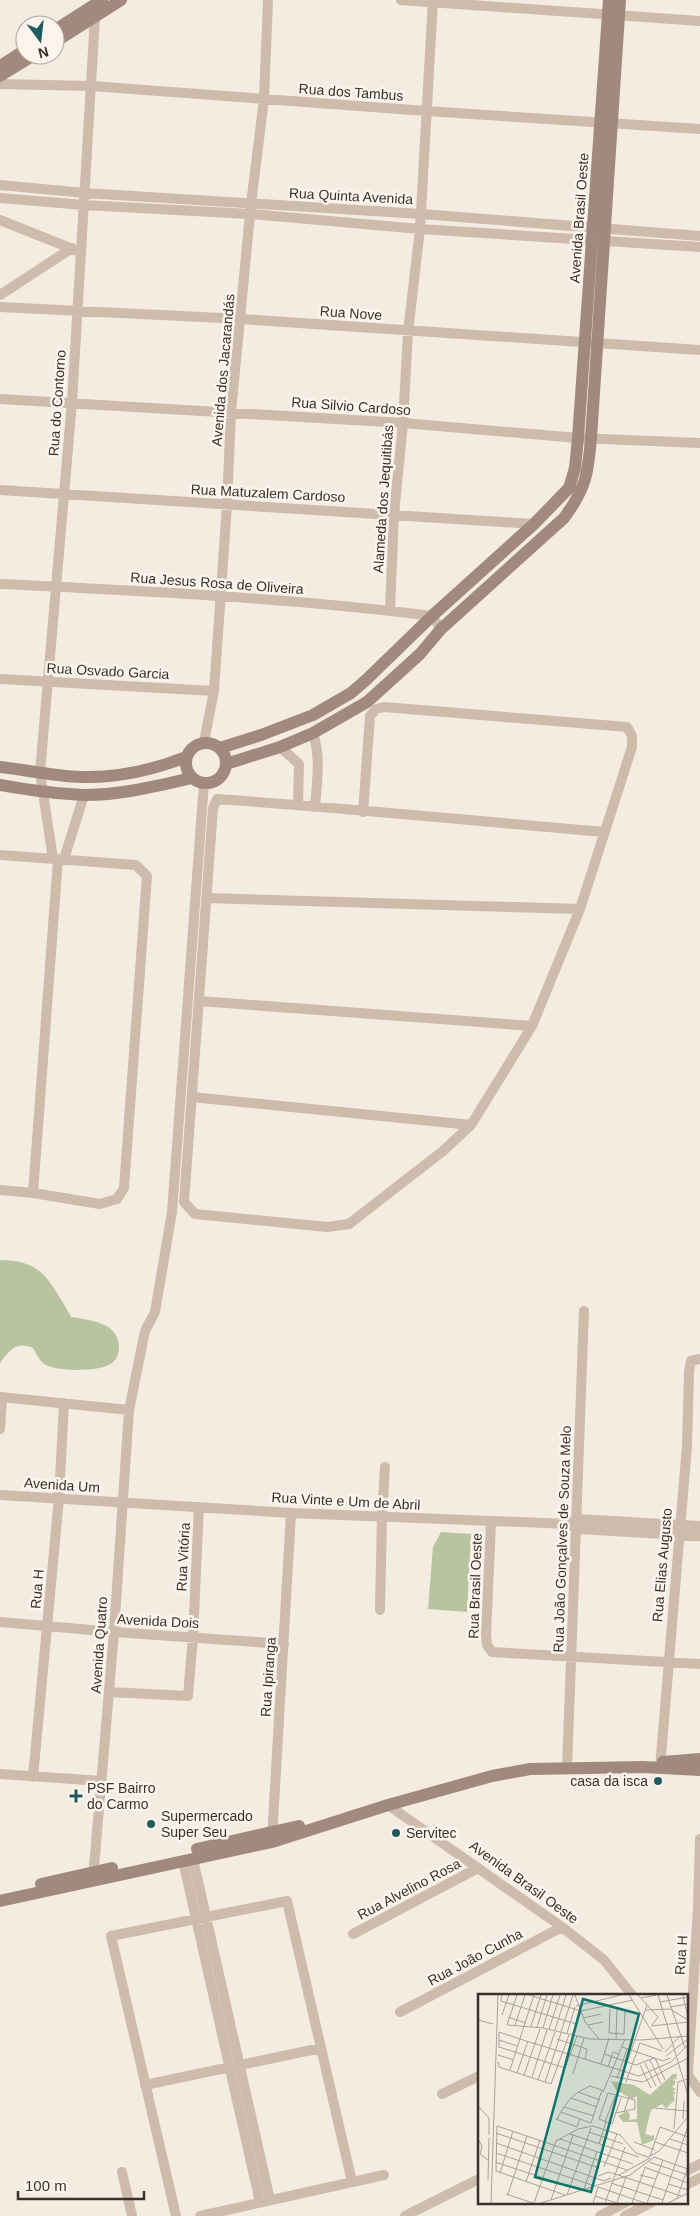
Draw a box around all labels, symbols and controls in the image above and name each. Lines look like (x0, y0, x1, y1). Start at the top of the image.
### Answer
north arrow (15, 15, 65, 65)
text: N (36, 44, 50, 62)
street label: Rua dos Tambus (298, 80, 404, 104)
street label: Avenida Brasil Oeste (566, 152, 592, 284)
street label: Rua Quinta Avenida (289, 185, 414, 207)
street label: Avenida dos Jacarandás (208, 293, 238, 447)
street label: Rua Nove (319, 303, 383, 323)
street label: Rua do Contorno (45, 349, 69, 457)
street label: Rua Silvio Cardoso (291, 394, 412, 418)
street label: Alameda dos Jequitibás (370, 424, 396, 574)
street label: Rua Matuzalem Cardoso (190, 481, 346, 505)
street label: Rua Jesus Rosa de Oliveira (130, 569, 304, 597)
street label: Rua Osvado Garcia (46, 660, 170, 682)
street label: Rua João Gonçalves de Souza Melo (550, 1425, 574, 1653)
street label: Avenida Um (24, 1474, 100, 1496)
street label: Rua Vinte e Um de Abril (271, 1489, 421, 1513)
street label: Rua Elias Augusto (649, 1507, 675, 1623)
street label: Rua Vitória (173, 1522, 193, 1592)
street label: Rua Brasil Oeste (465, 1533, 485, 1639)
street label: Rua H (27, 1569, 47, 1609)
street label: Avenida Quatro (88, 1596, 110, 1694)
street label: Avenida Dois (117, 1611, 199, 1631)
street label: Rua Ipiranga (257, 1636, 279, 1718)
place label: casa da isca (570, 1773, 648, 1789)
marker: casa da isca (652, 1775, 664, 1787)
place label: PSF Bairro do Carmo (87, 1780, 156, 1812)
marker: PSF Bairro do Carmo (69, 1789, 83, 1803)
place label: Supermercado Super Seu (161, 1808, 253, 1840)
marker: Supermercado Super Seu (145, 1818, 157, 1830)
place label: Servitec (406, 1825, 457, 1841)
marker: Servitec (390, 1827, 402, 1839)
street label: Avenida Brasil Oeste (467, 1837, 582, 1927)
street label: Rua Alvelino Rosa (355, 1855, 463, 1923)
street label: Rua João Cunha (425, 1925, 525, 1989)
street label: Rua H (672, 1935, 690, 1975)
inset map (478, 1994, 688, 2204)
scale bar (18, 2168, 144, 2200)
text: 100 m (25, 2177, 67, 2194)

